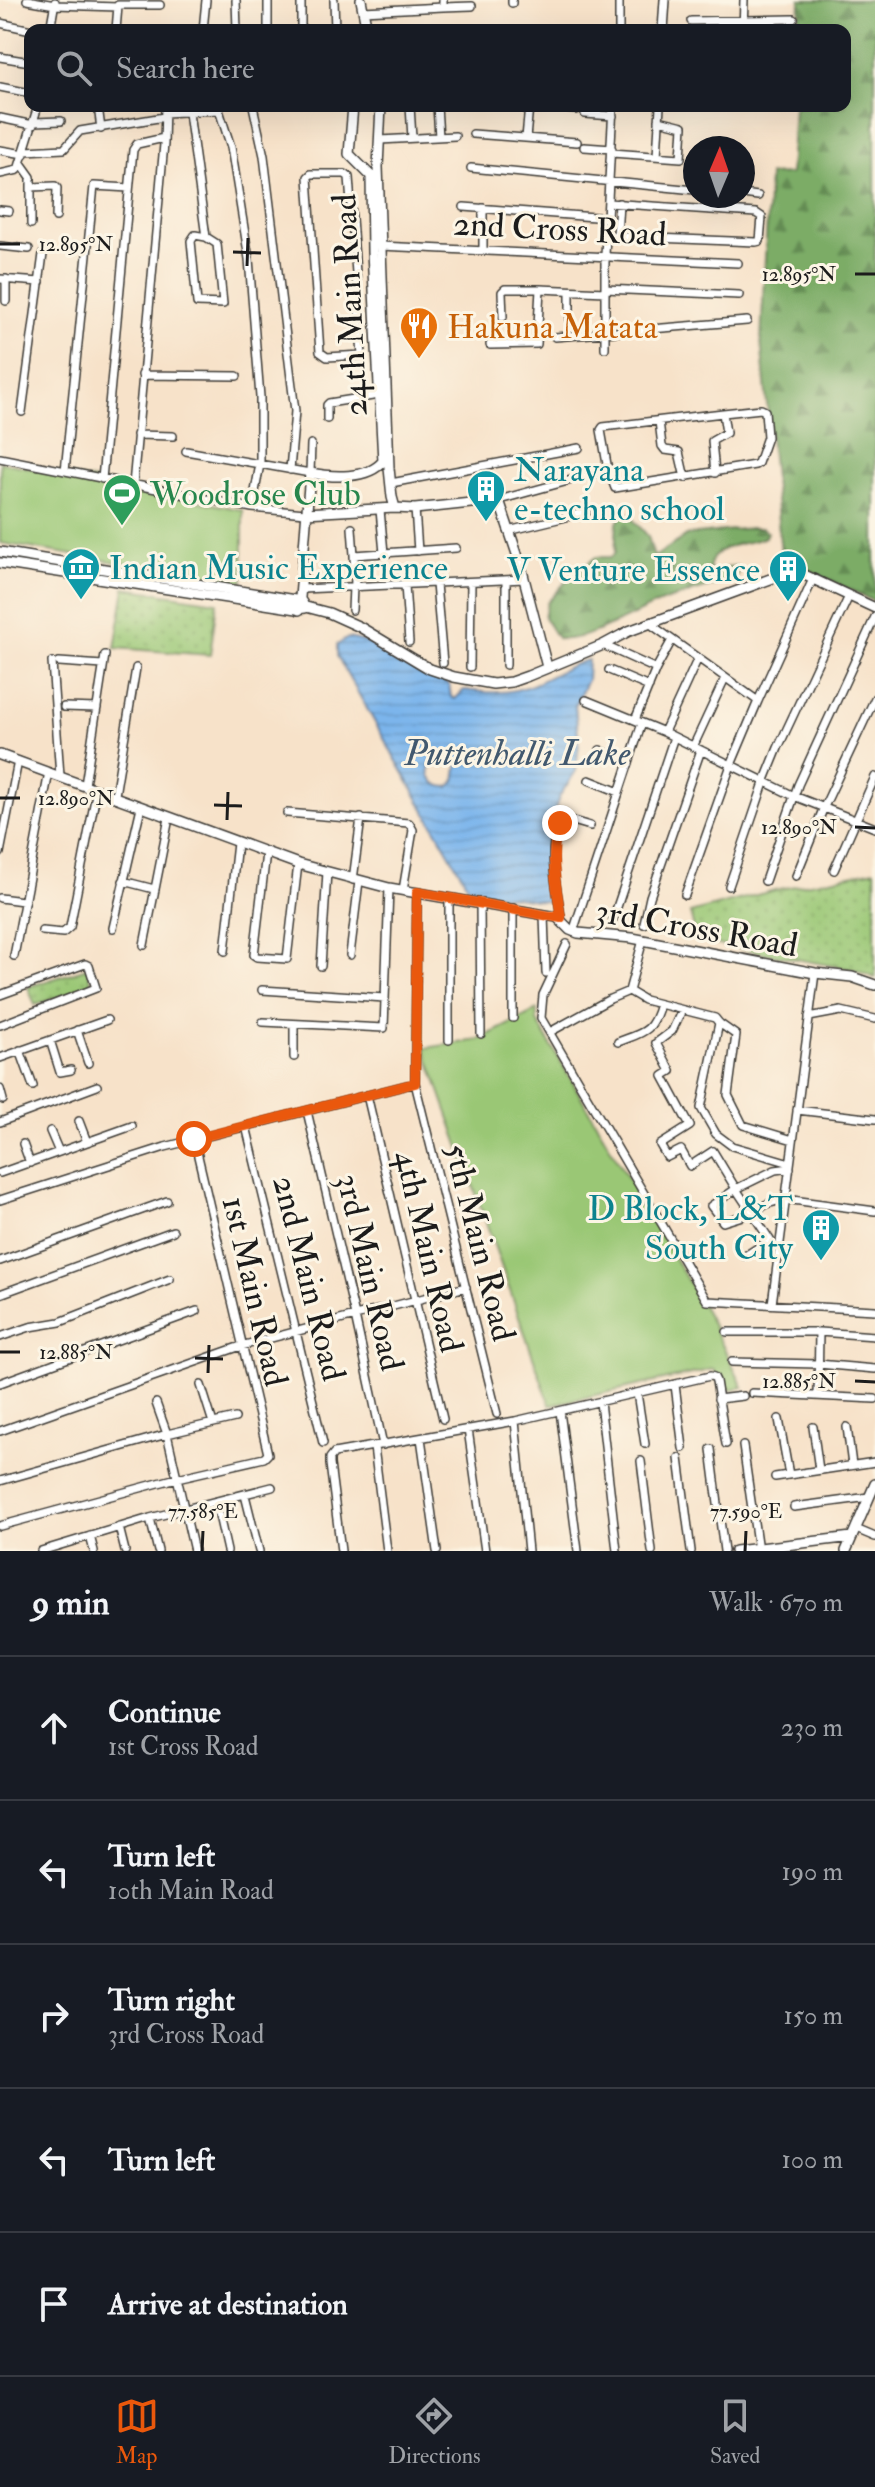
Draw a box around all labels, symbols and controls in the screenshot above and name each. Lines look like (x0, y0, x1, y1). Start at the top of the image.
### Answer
search box (24, 24, 851, 112)
icon: search (52, 46, 96, 90)
text: Search here (116, 50, 255, 87)
north arrow (683, 136, 755, 208)
street label: 24th Main Road (323, 192, 378, 417)
street label: 2nd Cross Road (452, 202, 668, 257)
text: 12.895°N (39, 232, 113, 257)
text: 12.895°N (762, 262, 836, 287)
restaurant icon: Hakuna Matata (398, 305, 440, 360)
place label: Hakuna Matata (447, 306, 659, 349)
place label: Narayana e-techno school (514, 449, 725, 531)
building icon: Narayana e-techno school (465, 468, 507, 523)
sports icon: Woodrose Club (101, 472, 143, 527)
place label: Woodrose Club (149, 473, 361, 516)
museum icon: Indian Music Experience (60, 546, 102, 601)
place label: Indian Music Experience (109, 547, 448, 590)
building icon: V Venture Essence (767, 548, 809, 603)
place label: V Venture Essence (506, 549, 760, 592)
water label: Puttenhalli Lake (403, 731, 631, 776)
text: 12.890°N (38, 786, 114, 811)
route end (542, 805, 578, 841)
text: 12.890°N (761, 815, 837, 840)
street label: 3rd Cross Road (592, 890, 801, 967)
route start (176, 1121, 212, 1157)
street label: 5th Main Road (434, 1139, 525, 1346)
street label: 4th Main Road (384, 1146, 473, 1357)
street label: 3rd Main Road (326, 1170, 413, 1375)
street label: 2nd Main Road (262, 1171, 355, 1386)
place label: D Block, L&T South City (588, 1188, 794, 1270)
street label: 1st Main Road (212, 1192, 297, 1391)
building icon: D Block, L&T South City (800, 1207, 842, 1262)
text: 12.885°N (39, 1340, 113, 1365)
text: 12.885°N (762, 1369, 836, 1394)
text: 77.585°E (168, 1499, 238, 1524)
text: 77.590°E (710, 1499, 782, 1524)
text: 9 min (32, 1582, 110, 1625)
text: Walk · 670 m (709, 1587, 843, 1619)
text: Continue (108, 1694, 221, 1731)
icon: ahead (32, 1706, 76, 1750)
text: 230 m (781, 1712, 843, 1744)
text: 1st Cross Road (108, 1731, 259, 1763)
text: Turn left (108, 1838, 215, 1875)
icon: left (32, 1850, 76, 1894)
text: 190 m (782, 1856, 843, 1888)
text: 10th Main Road (108, 1875, 274, 1907)
text: Turn right (108, 1982, 235, 2019)
icon: right (32, 1994, 76, 2038)
text: 150 m (784, 2000, 843, 2032)
text: 3rd Cross Road (108, 2019, 264, 2051)
icon: left (32, 2138, 76, 2182)
text: Turn left (108, 2142, 215, 2179)
text: 100 m (782, 2144, 843, 2176)
icon: arrive (32, 2282, 76, 2326)
text: Arrive at destination (108, 2286, 348, 2323)
tab: Map (115, 2394, 159, 2470)
tab: Directions (388, 2394, 481, 2470)
tab: Saved (710, 2394, 760, 2470)

